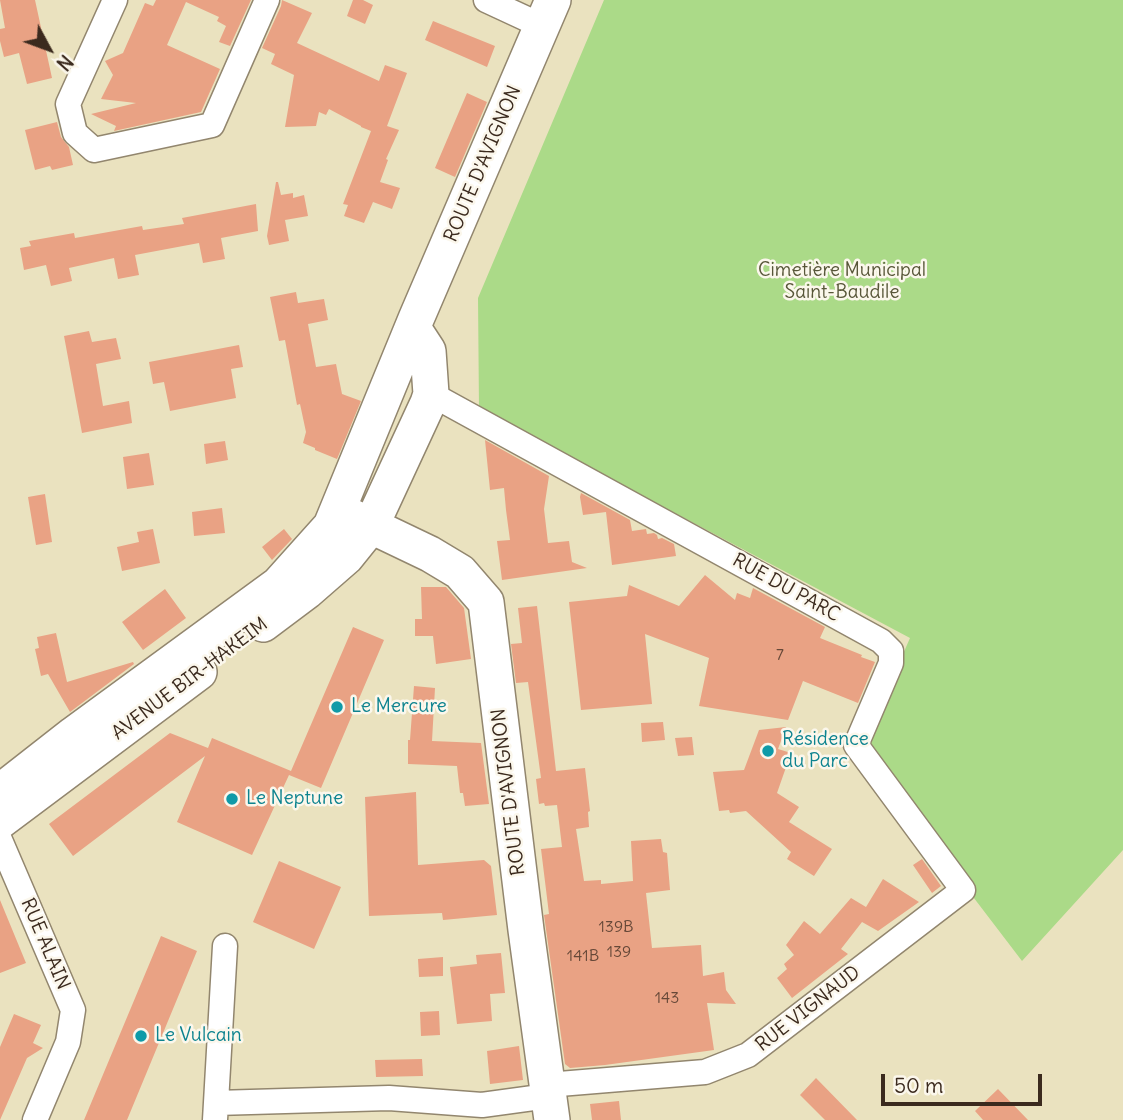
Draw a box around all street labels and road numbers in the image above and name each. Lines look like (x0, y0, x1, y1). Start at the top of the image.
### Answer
street label: ROUTE D'AVIGNON (440, 82, 526, 246)
street label: RUE DU PARC (728, 549, 844, 627)
street label: AVENUE BIR-HAKEIM (108, 613, 272, 745)
street label: ROUTE D'AVIGNON (487, 707, 531, 877)
street label: RUE ALAIN (16, 895, 74, 993)
street label: RUE VIGNAUD (751, 961, 865, 1057)

